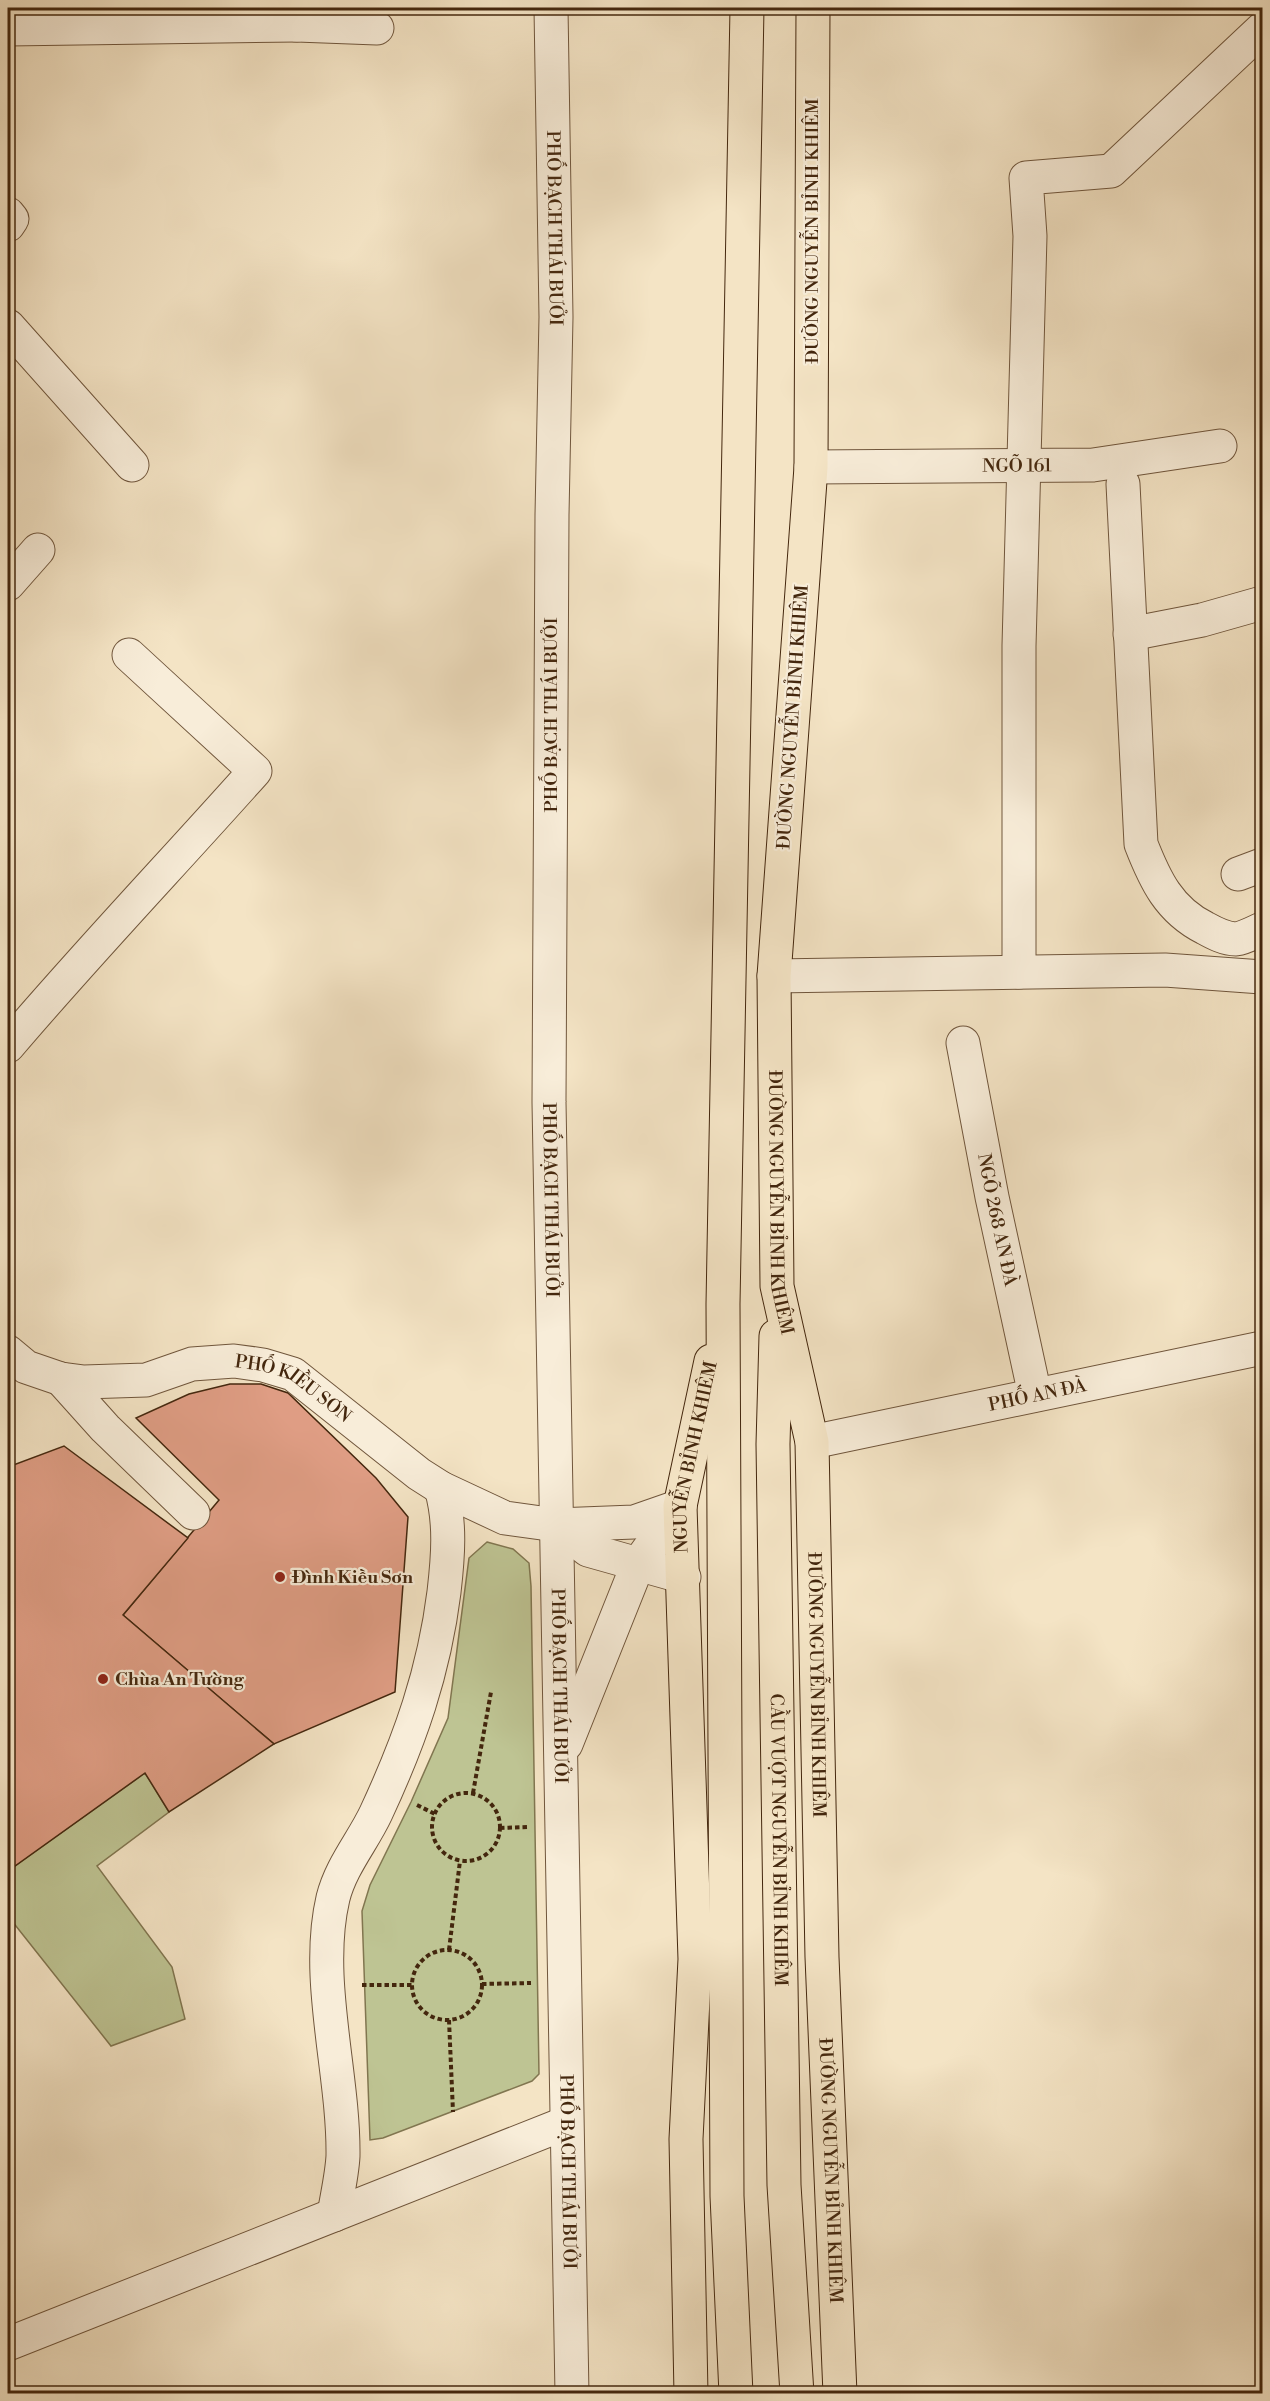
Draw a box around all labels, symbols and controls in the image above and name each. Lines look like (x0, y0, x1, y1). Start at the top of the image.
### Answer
street label: ĐƯỜNG NGUYỄN BỈNH KHIÊM (798, 98, 824, 364)
street label: PHỐ BẠCH THÁI BƯỞI (541, 130, 568, 326)
street label: NGÕ 161 (982, 453, 1052, 477)
street label: ĐƯỜNG NGUYỄN BỈNH KHIÊM (769, 584, 814, 850)
street label: PHỐ BẠCH THÁI BƯỞI (538, 617, 563, 813)
street label: ĐƯỜNG NGUYỄN BỈNH KHIÊM (763, 1070, 799, 1337)
street label: PHỐ BẠCH THÁI BƯỞI (538, 1102, 564, 1298)
street label: NGÕ 268 AN ĐÀ (973, 1151, 1023, 1289)
street label: PHỐ KIỀU SƠN (233, 1350, 357, 1428)
street label: NGUYỄN BỈNH KHIÊM (667, 1359, 722, 1553)
street label: PHỐ AN ĐÀ (986, 1373, 1089, 1416)
street label: ĐƯỜNG NGUYỄN BỈNH KHIÊM (803, 1552, 831, 1818)
place label: Đình Kiều Sơn (291, 1566, 413, 1589)
marker: Đình Kiều Sơn (273, 1570, 287, 1584)
street label: PHỐ BẠCH THÁI BƯỞI (546, 1588, 573, 1784)
place label: Chùa An Tường (115, 1668, 244, 1691)
marker: Chùa An Tường (96, 1672, 110, 1686)
street label: CẦU VƯỢT NGUYỄN BỈNH KHIÊM (765, 1693, 794, 1987)
street label: ĐƯỜNG NGUYỄN BỈNH KHIÊM (814, 2037, 848, 2304)
street label: PHỐ BẠCH THÁI BƯỞI (555, 2074, 581, 2270)

